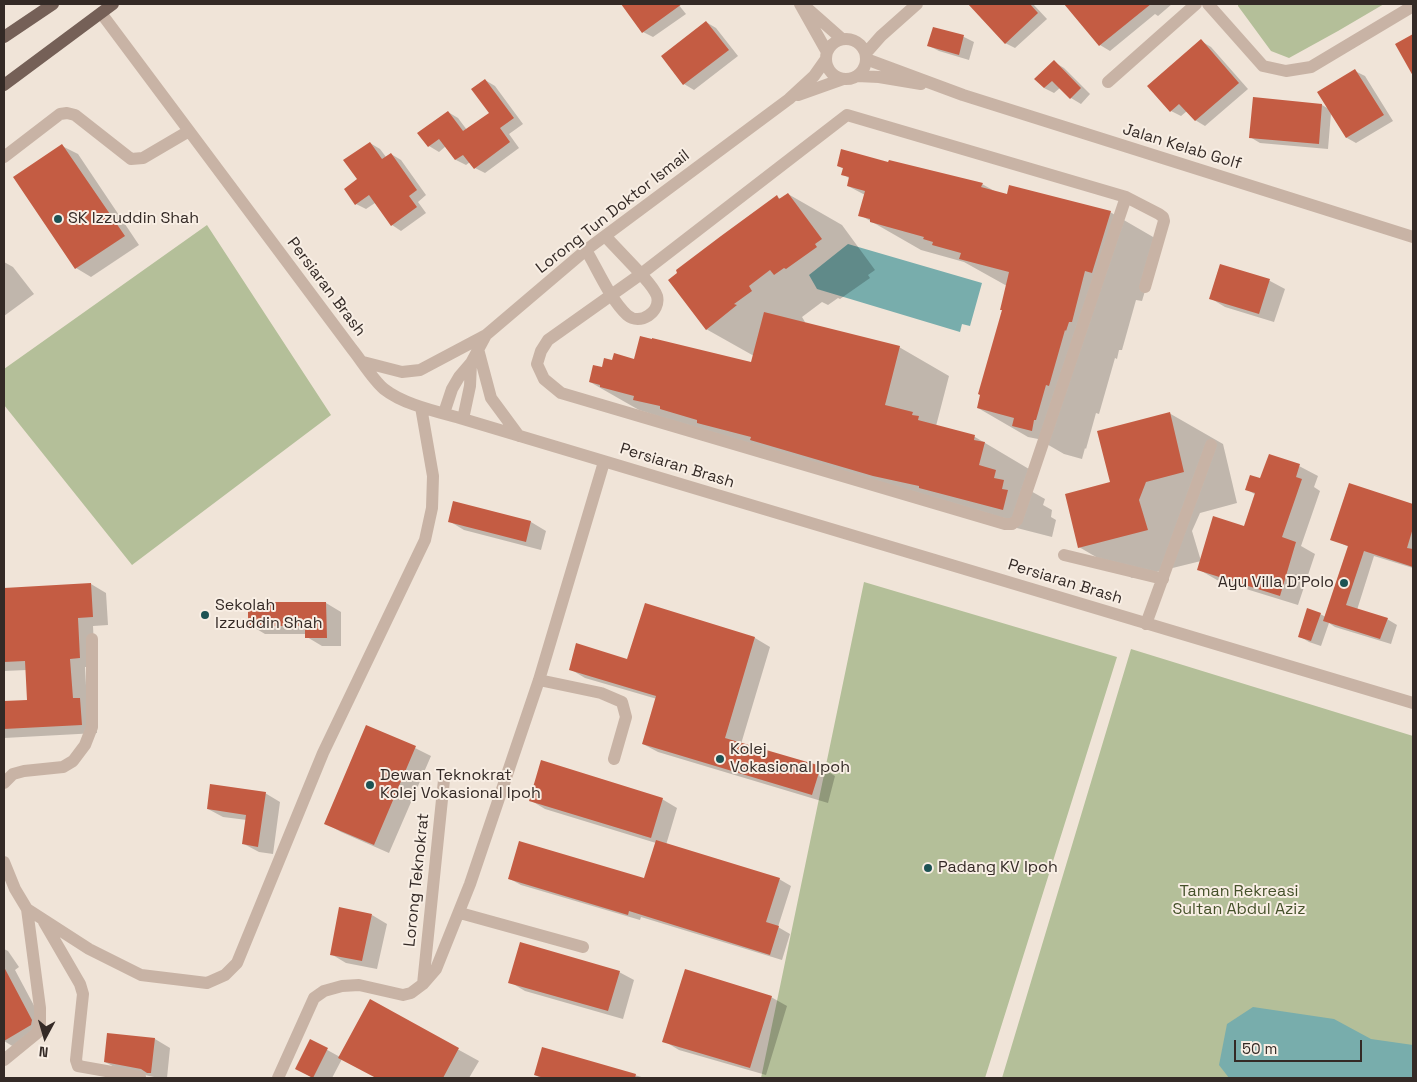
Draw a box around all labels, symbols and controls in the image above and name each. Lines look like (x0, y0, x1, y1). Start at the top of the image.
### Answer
street label: Jalan Kelab Golf (1120, 120, 1244, 174)
street label: Lorong Tun Doktor Ismail (532, 146, 694, 278)
place label: SK Izzuddin Shah (68, 209, 199, 229)
marker: SK Izzuddin Shah (52, 213, 64, 225)
street label: Persiaran Brash (283, 234, 369, 340)
street label: Persiaran Brash (617, 439, 737, 493)
street label: Persiaran Brash (1005, 555, 1125, 609)
place label: Ayu Villa D'Polo (1218, 573, 1334, 593)
marker: Ayu Villa D'Polo (1338, 577, 1350, 589)
place label: Sekolah Izzuddin Shah (215, 596, 322, 634)
marker: Sekolah Izzuddin Shah (199, 609, 211, 621)
place label: Kolej Vokasional Ipoh (730, 740, 850, 778)
marker: Kolej Vokasional Ipoh (714, 753, 726, 765)
place label: Dewan Teknokrat Kolej Vokasional Ipoh (380, 766, 541, 804)
marker: Dewan Teknokrat Kolej Vokasional Ipoh (364, 779, 376, 791)
street label: Lorong Teknokrat (400, 812, 434, 948)
place label: Padang KV Ipoh (938, 858, 1058, 878)
marker: Padang KV Ipoh (922, 862, 934, 874)
park label: Taman Rekreasi Sultan Abdul Aziz (1172, 882, 1306, 920)
north arrow (20, 1012, 70, 1062)
scale bar (1237, 1030, 1364, 1062)
text: 50 m (1242, 1039, 1277, 1058)
text: N (38, 1042, 49, 1061)

